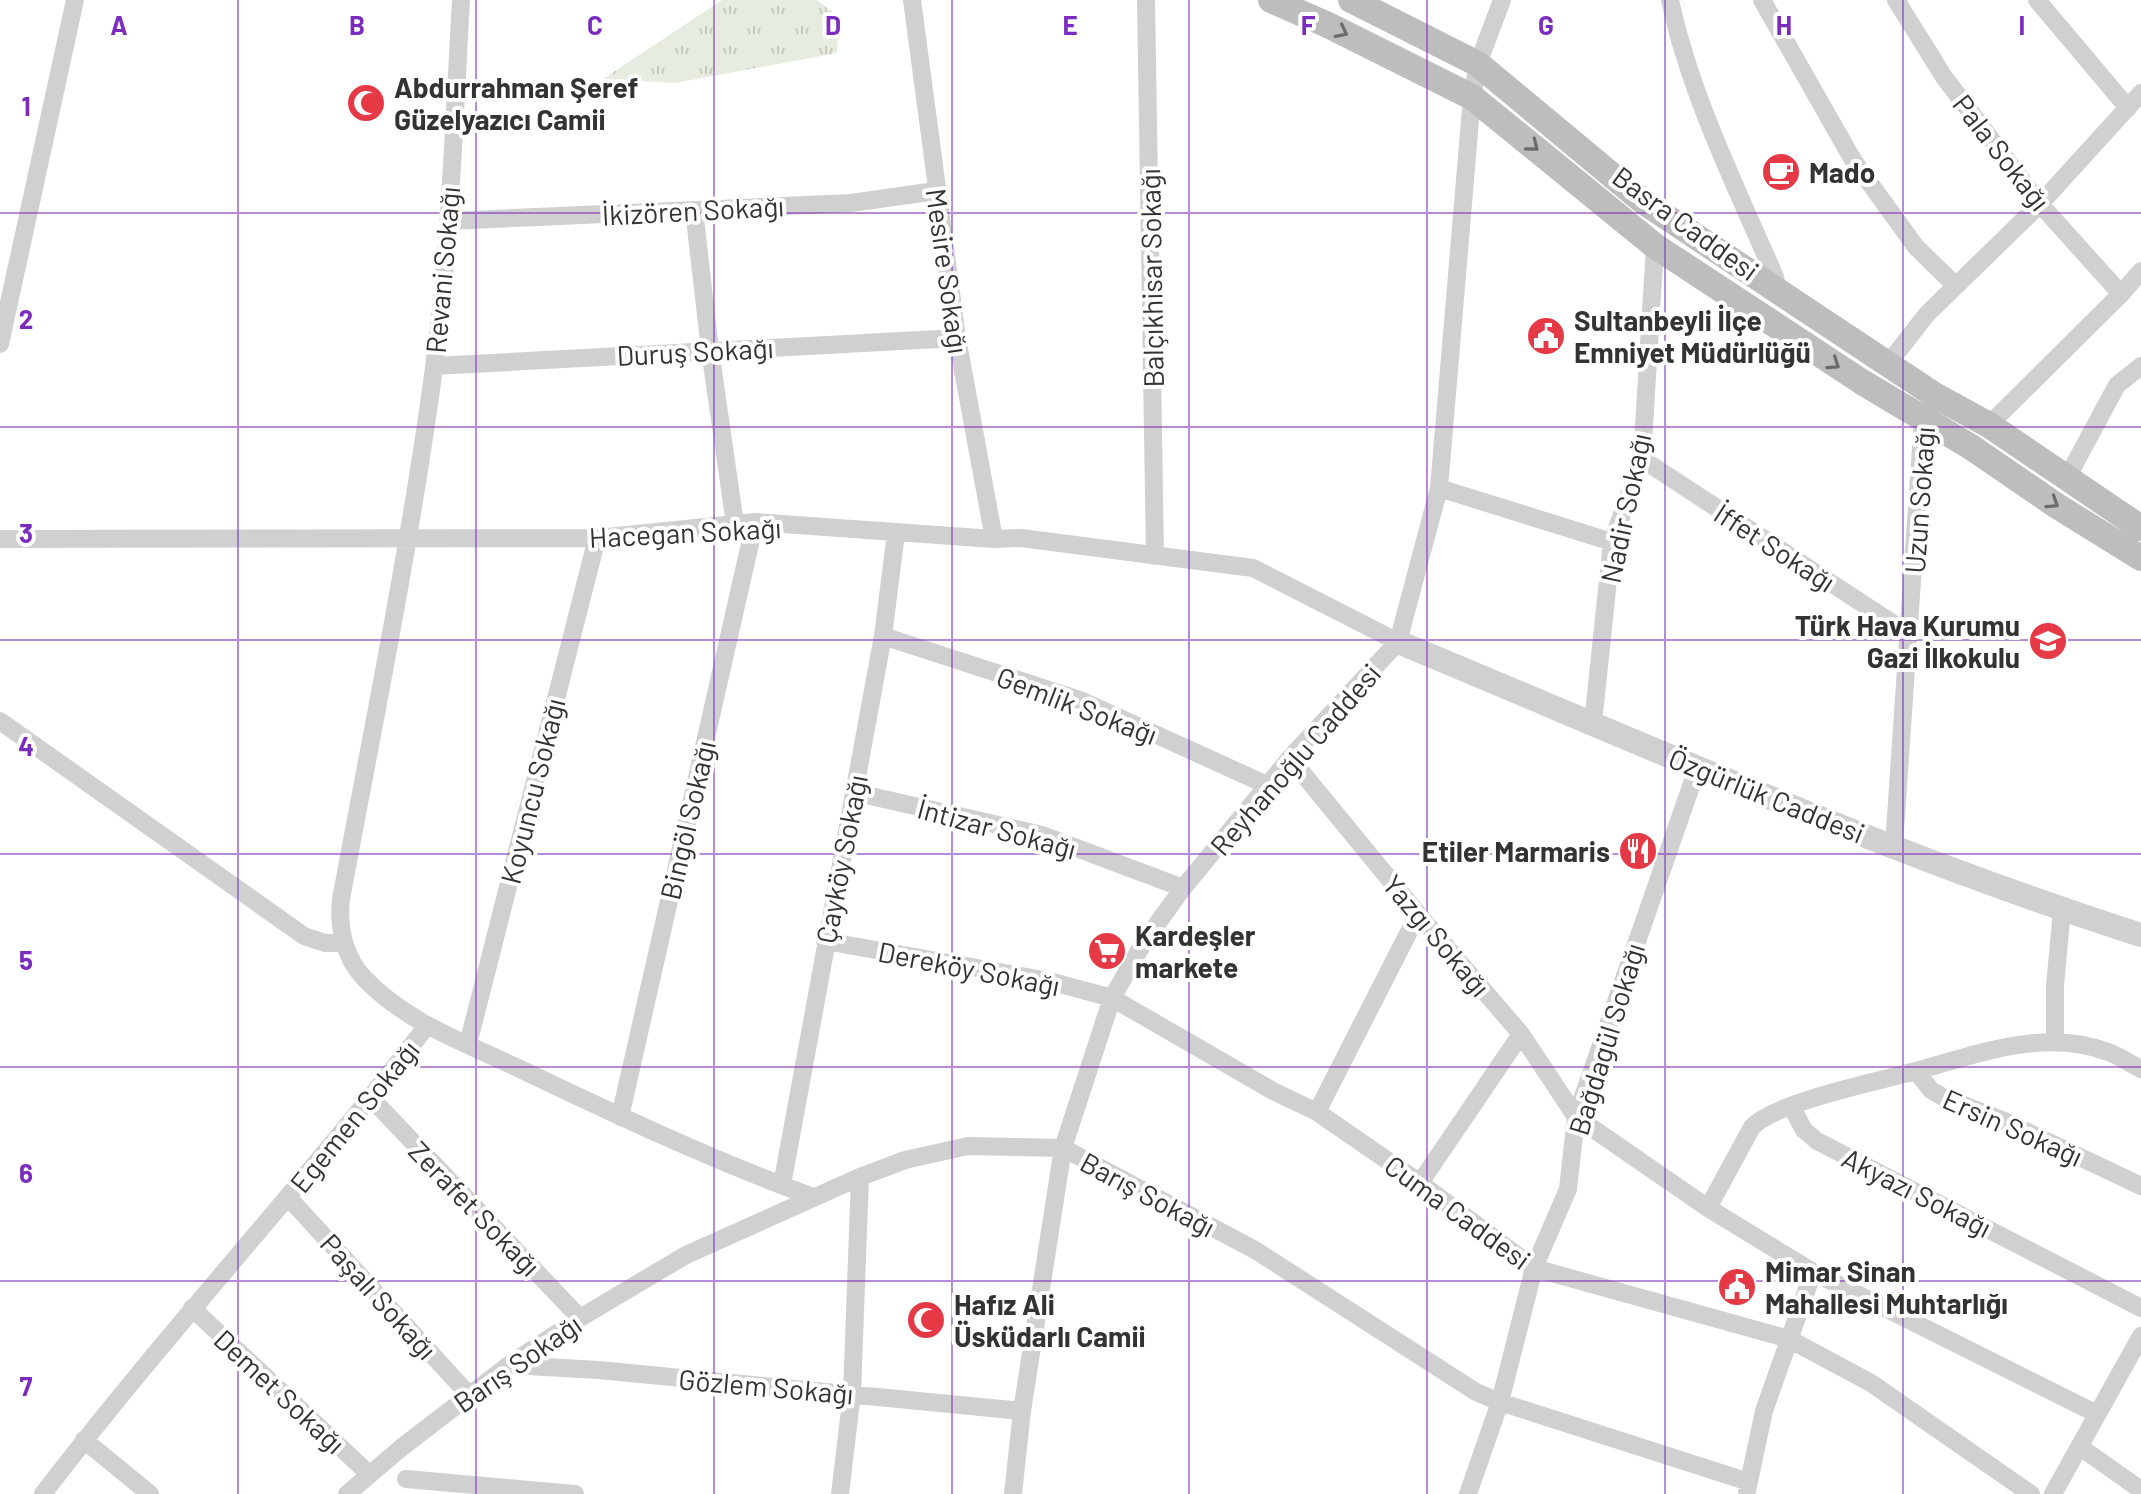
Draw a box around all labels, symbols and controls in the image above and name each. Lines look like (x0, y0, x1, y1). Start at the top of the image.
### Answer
text: A (110, 9, 128, 40)
text: B (349, 9, 365, 40)
text: C (587, 9, 603, 40)
text: D (825, 9, 841, 40)
text: E (1062, 9, 1078, 40)
text: F (1301, 9, 1316, 40)
text: G (1538, 9, 1554, 40)
text: H (1776, 9, 1792, 40)
text: I (2019, 9, 2025, 40)
one-way arrow (1334, 22, 1349, 37)
place label: Abdurrahman Şeref Güzelyazıcı Camii (394, 70, 638, 136)
mosque icon: Abdurrahman Şeref Güzelyazıcı Camii (345, 82, 387, 124)
street label: Pala Sokağı (1946, 87, 2058, 217)
text: 1 (21, 90, 31, 121)
one-way arrow (1524, 137, 1539, 151)
cafe icon: Mado (1760, 151, 1802, 193)
place label: Mado (1809, 155, 1875, 189)
street label: Basra Caddesi (1606, 159, 1766, 287)
street label: Balçıkhisar Sokağı (1132, 168, 1170, 388)
street label: Revani Sokağı (418, 185, 466, 355)
street label: Mesire Sokağı (920, 186, 976, 356)
street label: İkizören Sokağı (601, 188, 785, 232)
text: 2 (19, 303, 33, 334)
place label: Sultanbeyli İlçe Emniyet Müdürlüğü (1574, 303, 1811, 369)
public building icon: Sultanbeyli İlçe Emniyet Müdürlüğü (1525, 315, 1567, 357)
street label: Duruş Sokağı (616, 330, 774, 372)
one-way arrow (1825, 354, 1840, 369)
street label: Uzun Sokağı (1897, 426, 1941, 574)
street label: Nadir Sokağı (1593, 430, 1657, 586)
one-way arrow (2045, 493, 2059, 508)
street label: İffet Sokağı (1708, 495, 1842, 599)
street label: Hacegan Sokağı (588, 510, 782, 554)
text: 3 (19, 517, 33, 548)
place label: Türk Hava Kurumu Gazi İlkokulu (1795, 608, 2020, 674)
school or university icon: Türk Hava Kurumu Gazi İlkokulu (2027, 620, 2069, 662)
street label: Reyhanoğlu Caddesi (1202, 656, 1388, 862)
street label: Gemlik Sokağı (992, 659, 1162, 751)
street label: Koyuncu Sokağı (493, 695, 571, 887)
text: 4 (18, 730, 34, 761)
street label: Bingöl Sokağı (652, 737, 722, 903)
street label: Özgürlük Caddesi (1664, 740, 1870, 850)
street label: Çayköy Sokağı (808, 772, 874, 946)
street label: İntizar Sokağı (914, 791, 1080, 865)
restaurant icon: Etiler Marmaris (1617, 830, 1659, 872)
place label: Etiler Marmaris (1422, 834, 1610, 868)
street label: Yazgı Sokağı (1376, 867, 1498, 1003)
place label: Kardeşler markete (1135, 918, 1256, 984)
supermarket icon: Kardeşler markete (1086, 930, 1128, 972)
street label: Dereköy Sokağı (875, 934, 1063, 1002)
street label: Bağdagül Sokağı (1561, 939, 1651, 1139)
text: 5 (19, 944, 33, 975)
street label: Egemen Sokağı (282, 1033, 426, 1199)
street label: Ersin Sokağı (1938, 1081, 2088, 1173)
street label: Zerafet Sokağı (402, 1133, 548, 1283)
street label: Akyazı Sokağı (1837, 1140, 1997, 1244)
street label: Barış Sokağı (1075, 1144, 1221, 1244)
street label: Cuma Caddesi (1378, 1148, 1538, 1276)
text: 6 (19, 1157, 33, 1188)
street label: Paşalı Sokağı (314, 1226, 444, 1366)
place label: Mimar Sinan Mahallesi Muhtarlığı (1765, 1254, 2008, 1320)
public building icon: Mimar Sinan Mahallesi Muhtarlığı (1716, 1266, 1758, 1308)
place label: Hafız Ali Üsküdarlı Camii (954, 1287, 1146, 1353)
mosque icon: Hafız Ali Üsküdarlı Camii (905, 1299, 947, 1341)
street label: Barış Sokağı (447, 1307, 587, 1419)
street label: Demet Sokağı (208, 1322, 352, 1460)
street label: Gözlem Sokağı (677, 1361, 855, 1411)
text: 7 (20, 1370, 33, 1401)

